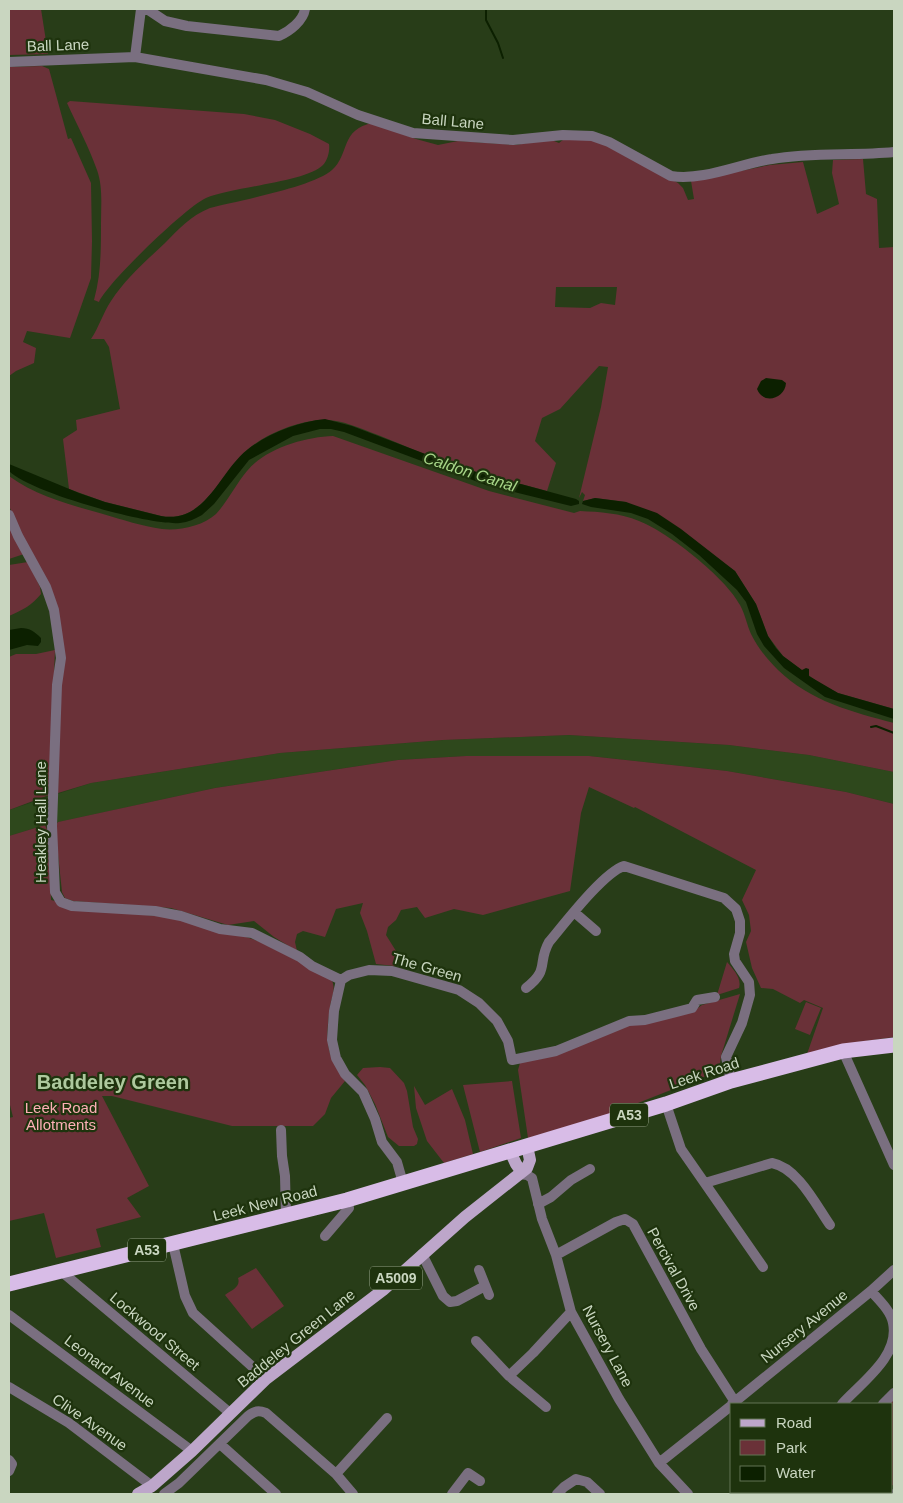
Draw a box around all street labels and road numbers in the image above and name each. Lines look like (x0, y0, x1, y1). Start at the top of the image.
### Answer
street label: Ball Lane (26, 35, 90, 55)
street label: Ball Lane (421, 110, 485, 132)
street label: Heakley Hall Lane (32, 761, 49, 883)
street label: The Green (390, 949, 464, 985)
street label: Leek Road (667, 1054, 741, 1092)
road number: A53 (610, 1104, 648, 1126)
street label: Leek New Road (211, 1182, 319, 1224)
street label: Percival Drive (644, 1224, 704, 1314)
road number: A53 (128, 1238, 166, 1262)
road number: A5009 (370, 1266, 422, 1290)
street label: Baddeley Green Lane (234, 1285, 358, 1391)
street label: Nursery Avenue (757, 1286, 851, 1366)
street label: Lockwood Street (107, 1289, 204, 1374)
street label: Nursery Lane (579, 1302, 637, 1390)
street label: Leonard Avenue (61, 1331, 159, 1411)
street label: Clive Avenue (49, 1390, 131, 1454)

